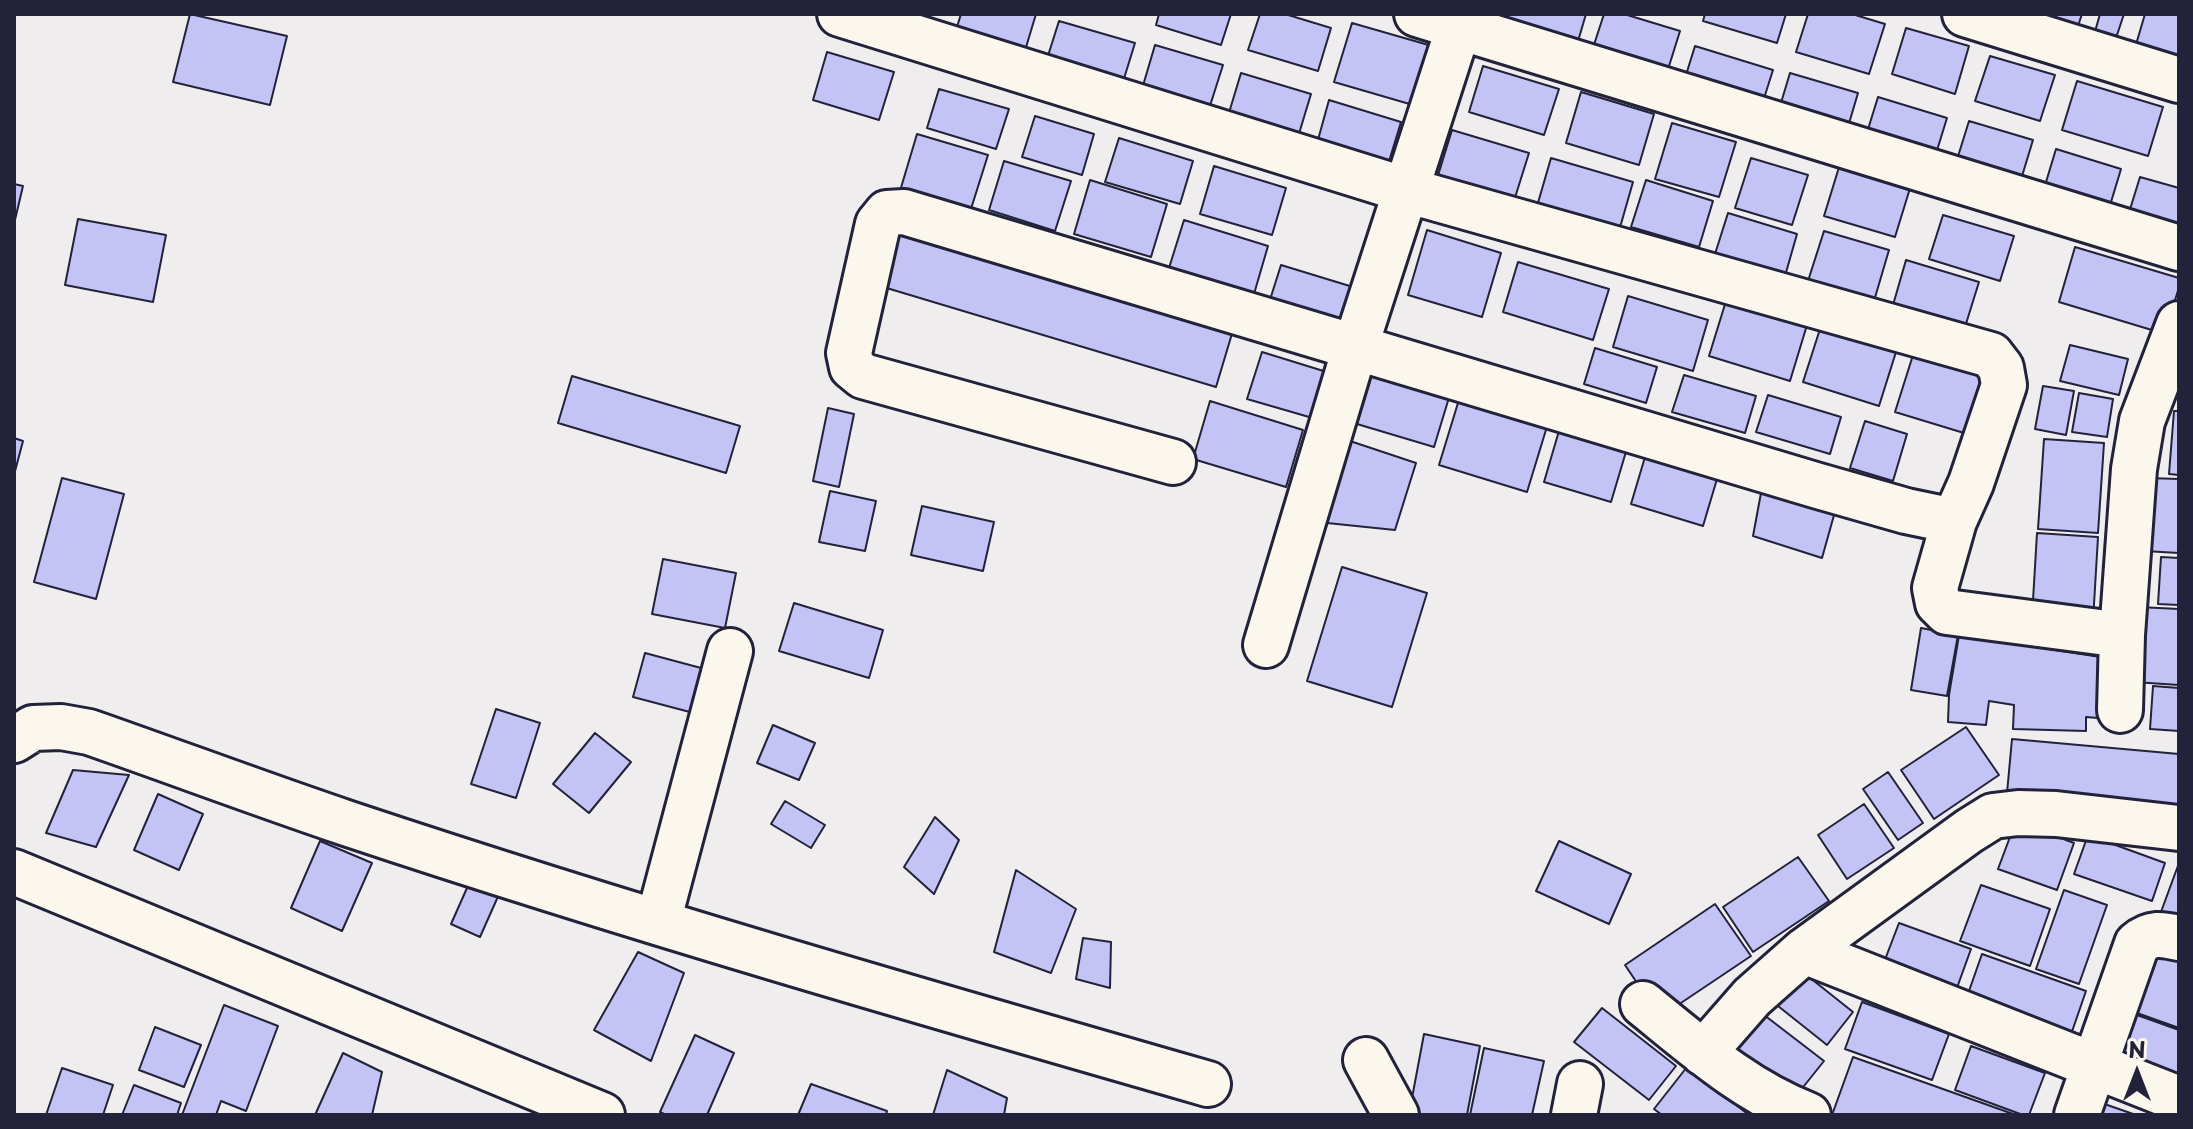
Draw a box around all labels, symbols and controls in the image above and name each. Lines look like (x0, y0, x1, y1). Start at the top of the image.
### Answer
text: N (2128, 1032, 2146, 1065)
north arrow (2097, 1033, 2177, 1113)

